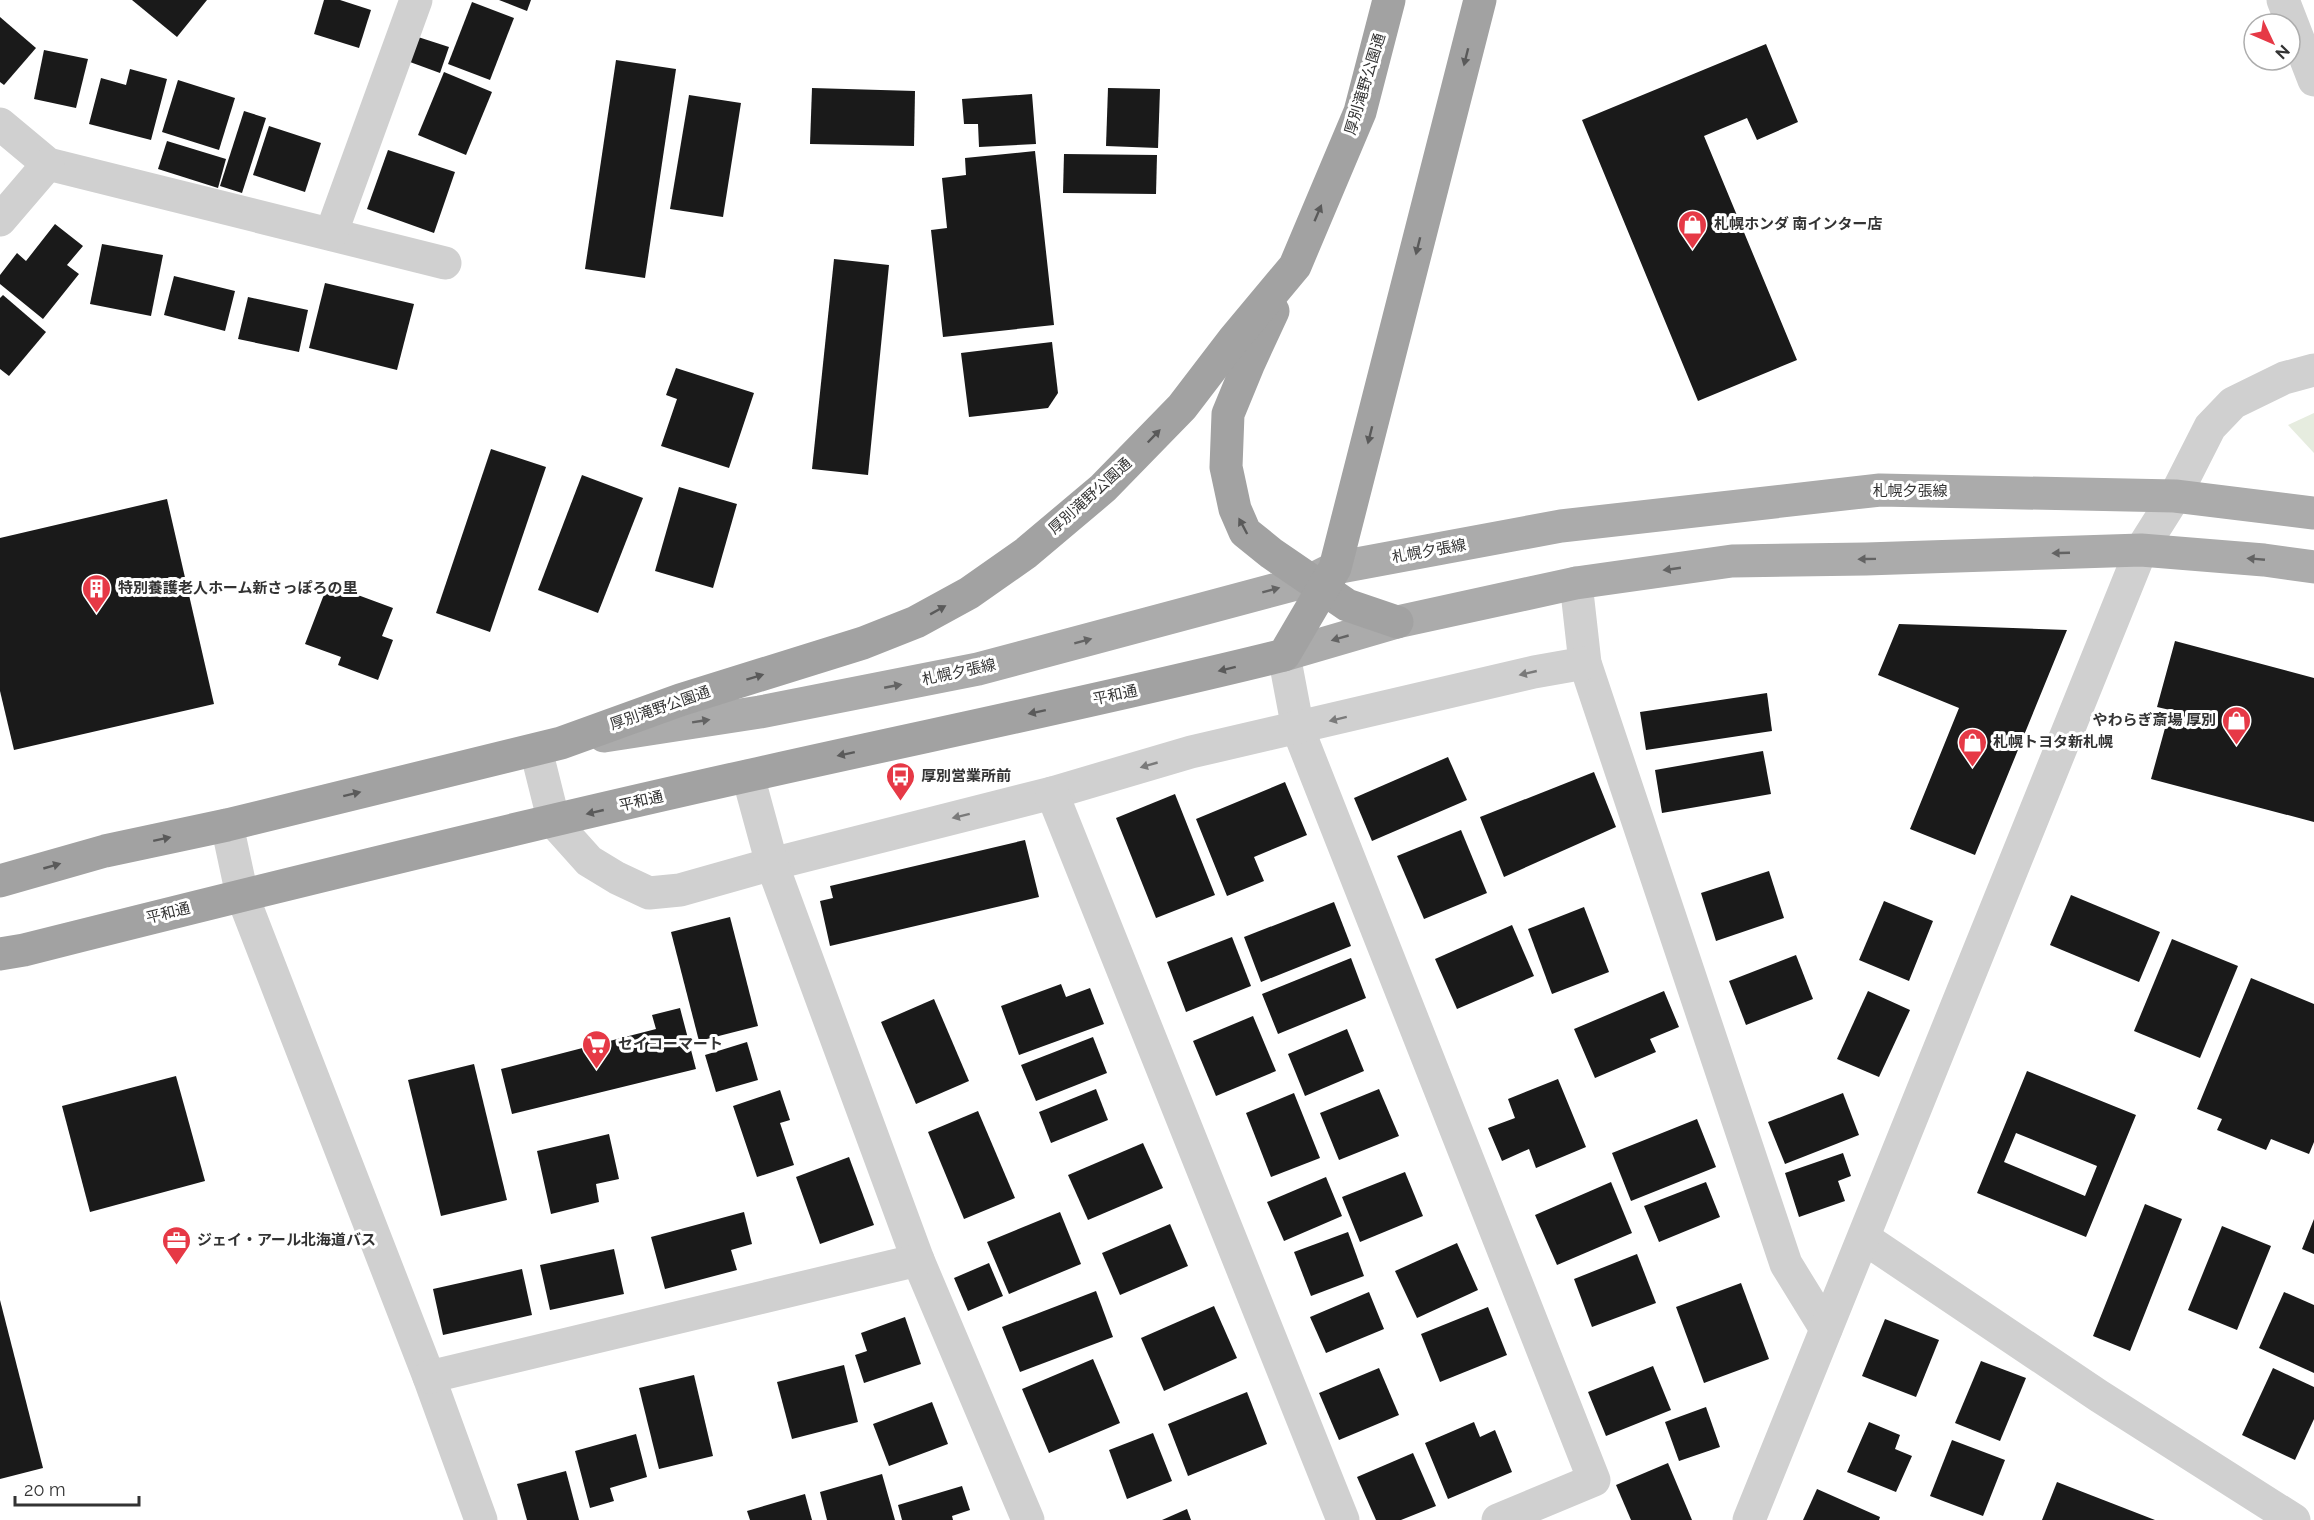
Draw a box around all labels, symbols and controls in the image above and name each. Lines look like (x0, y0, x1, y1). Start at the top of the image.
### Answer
north arrow (2242, 12, 2302, 72)
street label: 厚別滝野公園通 (1341, 31, 1389, 137)
text: N (2271, 41, 2294, 63)
one-way arrow (1460, 48, 1470, 66)
one-way arrow (1313, 203, 1323, 221)
shop icon: 札幌ホンダ 南インター店 (1677, 208, 1709, 250)
place label: 札幌ホンダ 南インター店 (1714, 215, 1883, 233)
one-way arrow (1413, 237, 1422, 255)
one-way arrow (1365, 426, 1375, 444)
one-way arrow (1147, 429, 1161, 443)
street label: 厚別滝野公園通 (1045, 454, 1135, 538)
street label: 札幌夕張線 (1872, 482, 1948, 500)
one-way arrow (1238, 517, 1248, 534)
street label: 札幌夕張線 (1390, 536, 1468, 566)
one-way arrow (2052, 548, 2071, 557)
one-way arrow (1857, 554, 1876, 564)
one-way arrow (2246, 554, 2265, 564)
one-way arrow (1663, 564, 1682, 573)
building icon: 特別養護老人ホーム新さっぽろの里 (81, 572, 113, 614)
place label: 特別養護老人ホーム新さっぽろの里 (118, 579, 358, 597)
one-way arrow (1262, 585, 1280, 595)
one-way arrow (930, 605, 947, 615)
one-way arrow (1331, 634, 1350, 644)
one-way arrow (1074, 636, 1092, 645)
street label: 札幌夕張線 (920, 655, 998, 689)
one-way arrow (1218, 664, 1236, 674)
one-way arrow (1519, 669, 1537, 679)
one-way arrow (746, 671, 764, 681)
one-way arrow (884, 681, 903, 690)
street label: 厚別滝野公園通 (607, 682, 713, 734)
street label: 平和通 (1091, 682, 1139, 708)
shop icon: やわらぎ斎場 厚別 (2221, 704, 2253, 746)
one-way arrow (1027, 708, 1046, 717)
place label: やわらぎ斎場 厚別 (2092, 711, 2216, 729)
one-way arrow (1328, 715, 1347, 724)
one-way arrow (692, 716, 711, 725)
shop icon: 札幌トヨタ新札幌 (1956, 726, 1988, 768)
place label: 札幌トヨタ新札幌 (1993, 733, 2113, 751)
one-way arrow (836, 750, 855, 759)
bus stop icon: 厚別営業所前 (884, 760, 916, 802)
one-way arrow (1140, 761, 1158, 770)
place label: 厚別営業所前 (921, 767, 1011, 785)
street label: 平和通 (617, 787, 665, 815)
one-way arrow (342, 789, 361, 799)
one-way arrow (585, 808, 604, 817)
one-way arrow (952, 812, 970, 822)
one-way arrow (152, 833, 171, 843)
one-way arrow (43, 861, 61, 870)
street label: 平和通 (144, 899, 192, 927)
supermarket icon: セイコーマート (581, 1028, 613, 1070)
place label: セイコーマート (618, 1035, 723, 1053)
office icon: ジェイ・アール北海道バス (160, 1224, 192, 1266)
place label: ジェイ・アール北海道バス (197, 1231, 376, 1249)
scale bar (15, 1469, 140, 1507)
text: 20 m (24, 1479, 66, 1500)

